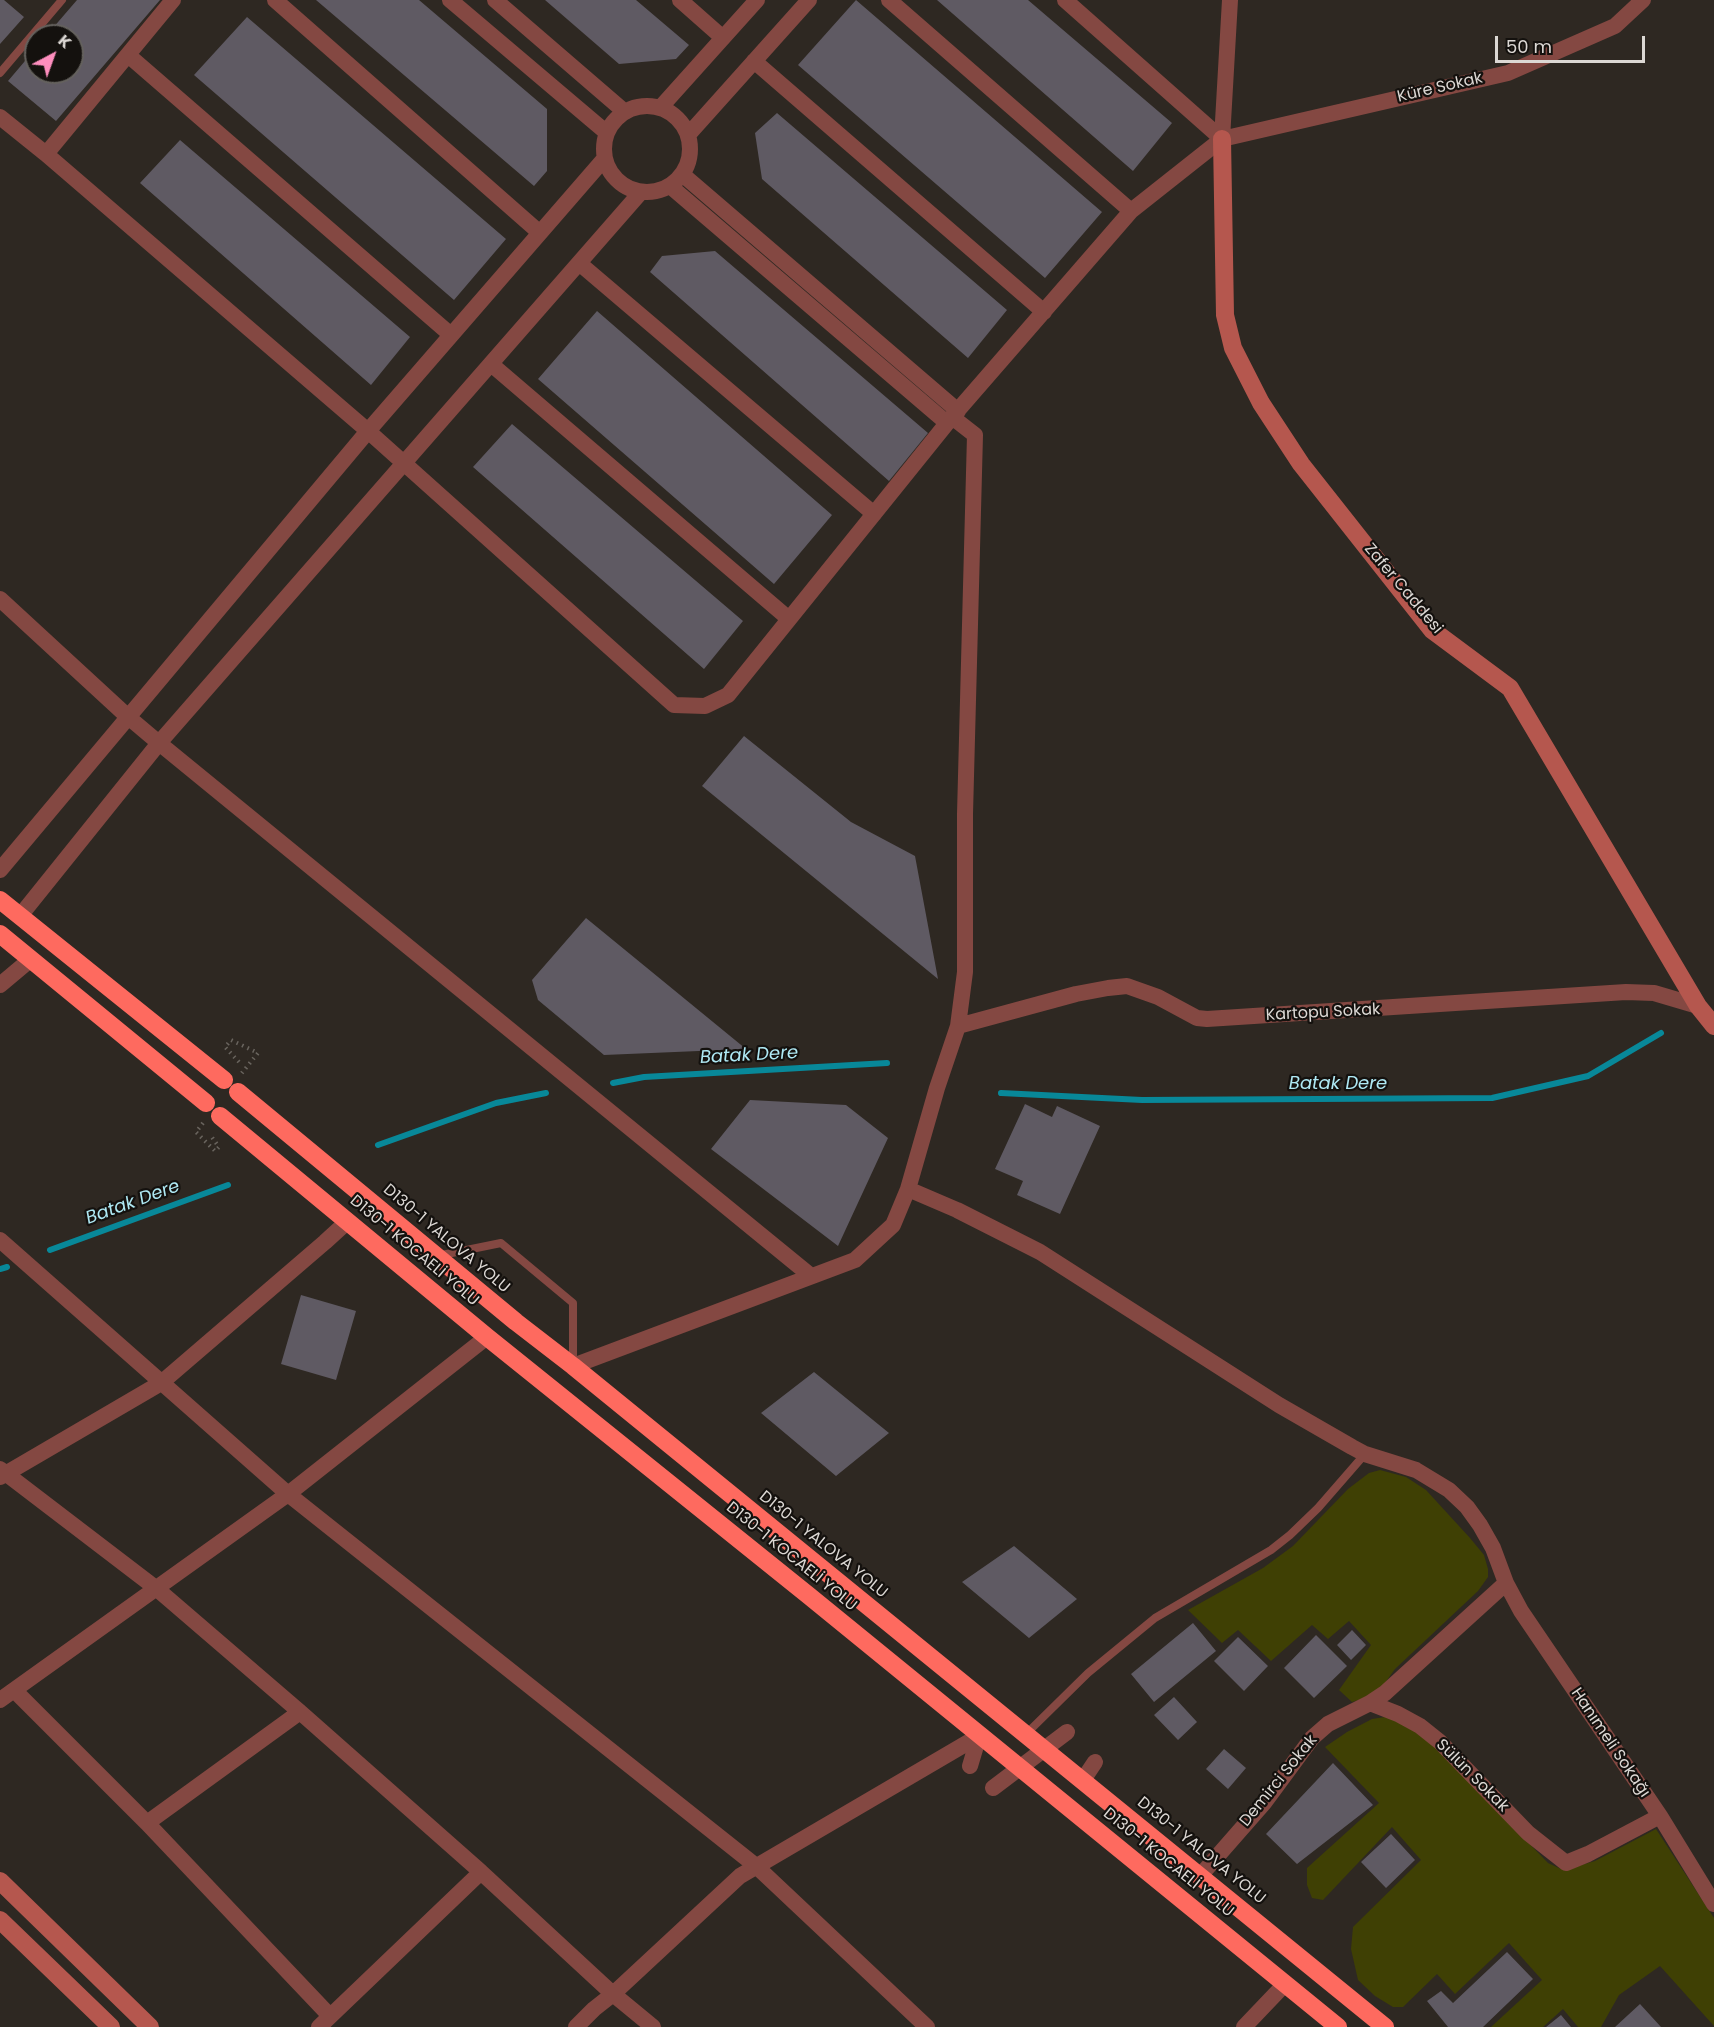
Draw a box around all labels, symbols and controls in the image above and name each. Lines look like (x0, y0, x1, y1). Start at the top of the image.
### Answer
north arrow (24, 24, 84, 84)
scale bar (1498, 24, 1648, 62)
text: K (53, 29, 77, 54)
text: 50 m (1506, 34, 1552, 59)
street label: Küre Sokak (1395, 69, 1485, 107)
street label: Zafer Caddesi (1360, 540, 1446, 638)
street label: Kartopu Sokak (1265, 1000, 1381, 1026)
water label: Batak Dere (699, 1043, 799, 1069)
water label: Batak Dere (1289, 1073, 1387, 1095)
water label: Batak Dere (83, 1176, 183, 1230)
street label: D130-1 YALOVA YOLU (379, 1180, 513, 1298)
street label: D130-1 KOCAELİ YOLU (346, 1191, 482, 1311)
street label: D130-1 YALOVA YOLU (755, 1487, 891, 1603)
street label: D130-1 KOCAELİ YOLU (722, 1498, 860, 1616)
street label: Hanımeli Sokağı (1566, 1685, 1654, 1801)
street label: Demirci Sokak (1236, 1731, 1322, 1831)
street label: Sülün Sokak (1432, 1736, 1512, 1816)
street label: D130-1 YALOVA YOLU (1133, 1793, 1269, 1909)
street label: D130-1 KOCAELİ YOLU (1099, 1804, 1237, 1922)

